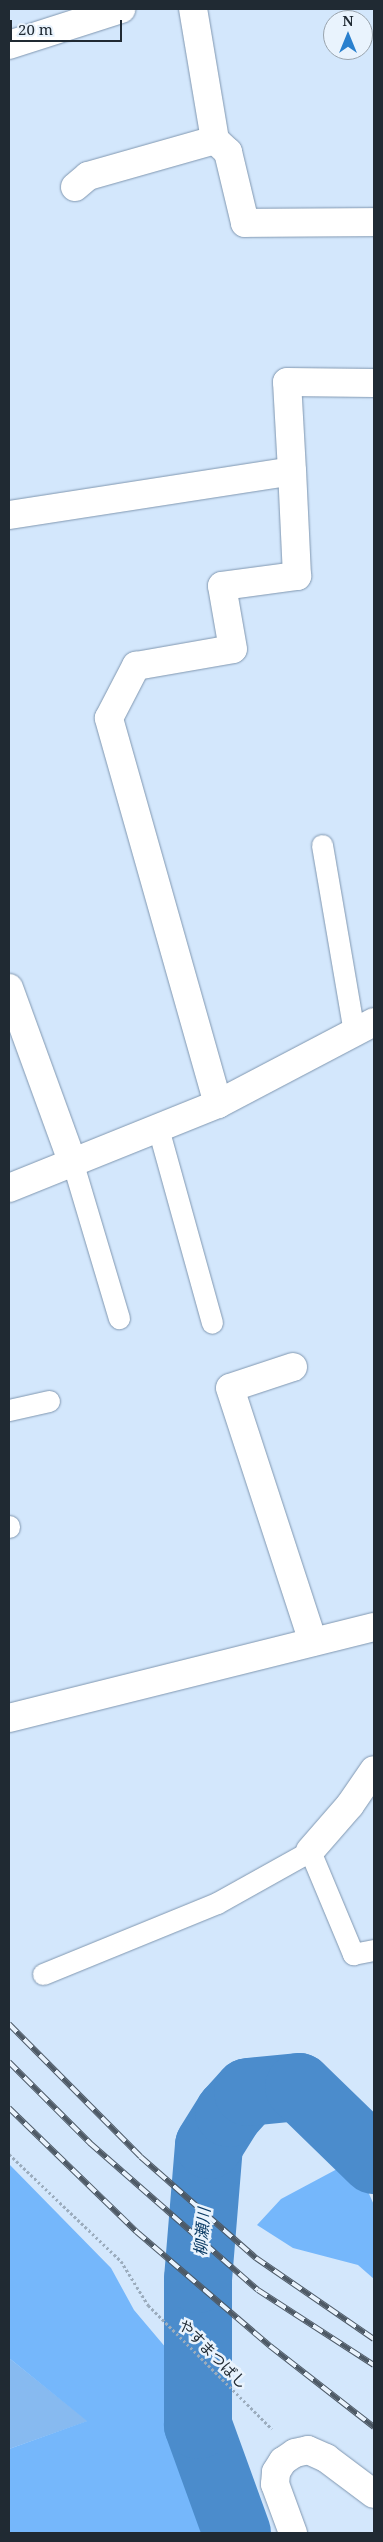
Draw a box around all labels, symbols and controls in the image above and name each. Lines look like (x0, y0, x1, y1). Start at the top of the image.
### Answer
scale bar (12, 10, 125, 42)
north arrow (323, 10, 373, 60)
text: N (342, 11, 354, 30)
text: 20 m (18, 19, 53, 39)
water label: 柳瀬川 (190, 2207, 214, 2257)
street label: やすまつばし (175, 2316, 251, 2392)

